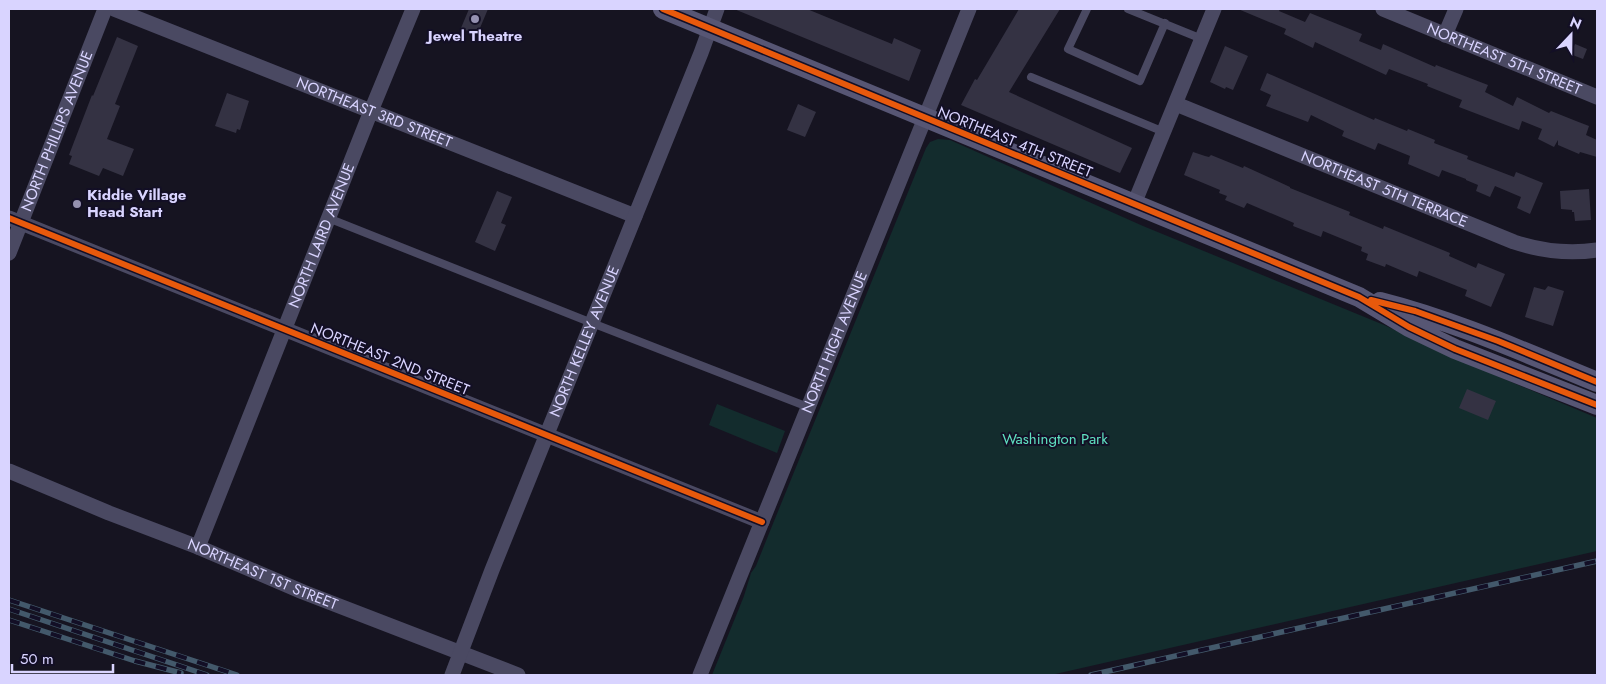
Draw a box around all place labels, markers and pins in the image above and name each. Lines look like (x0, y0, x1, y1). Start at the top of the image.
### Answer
marker: Jewel Theatre (469, 13, 481, 25)
place label: Jewel Theatre (425, 25, 523, 47)
place label: Kiddie Village Head Start (87, 184, 187, 223)
marker: Kiddie Village Head Start (71, 198, 83, 210)

